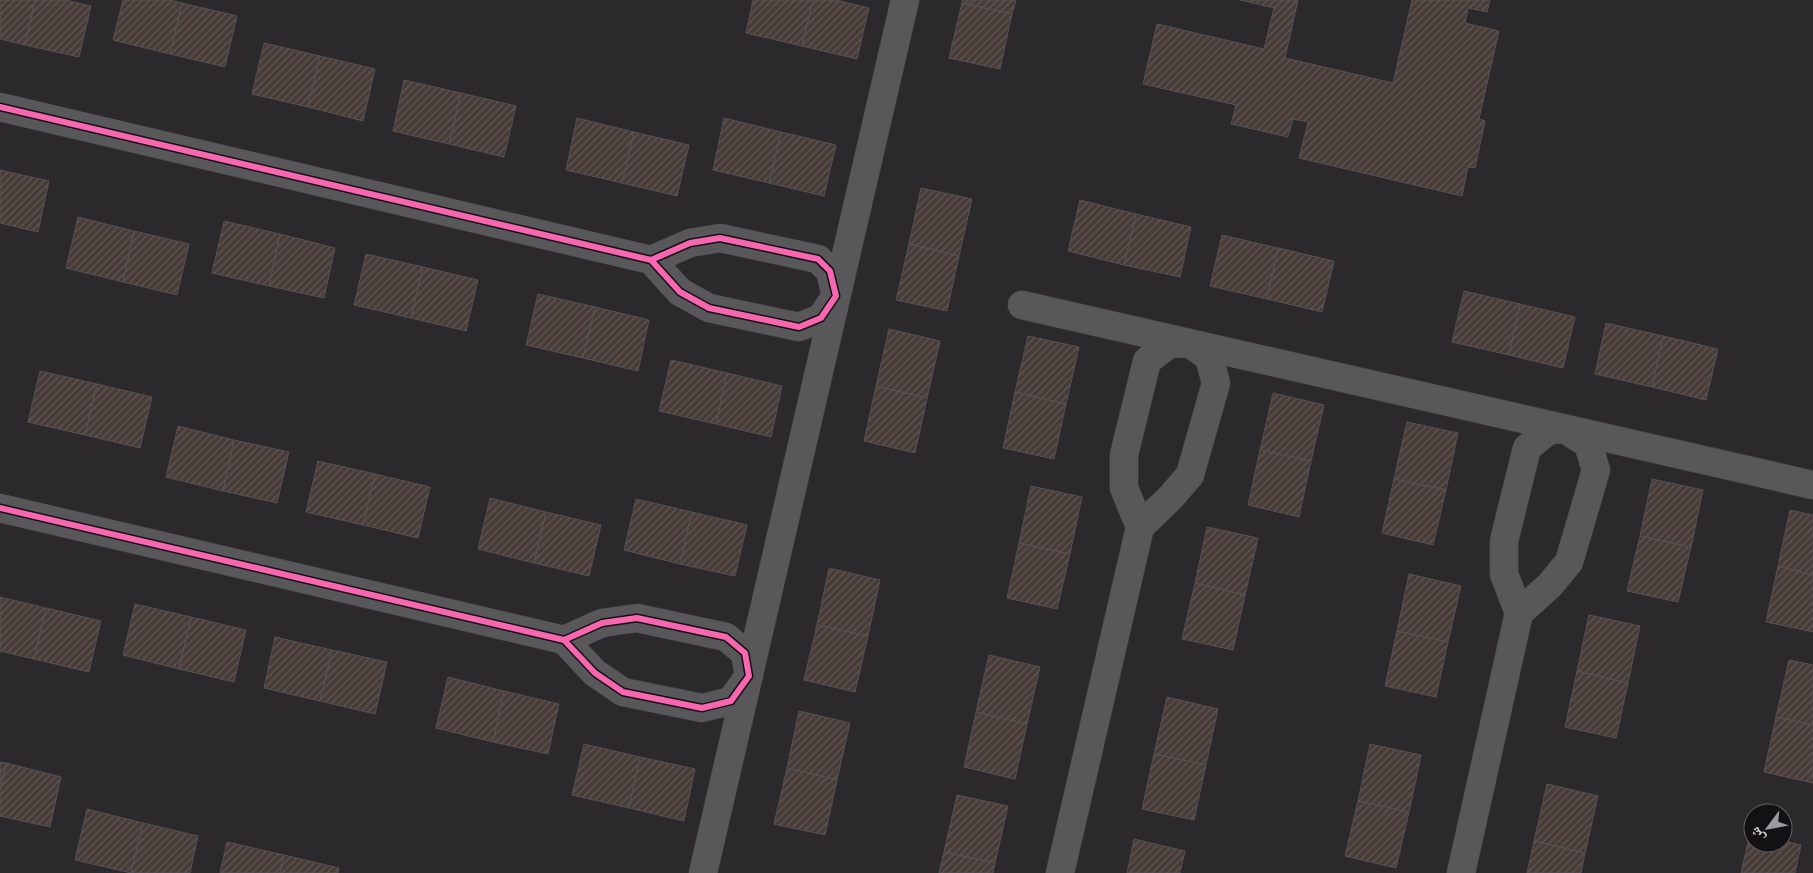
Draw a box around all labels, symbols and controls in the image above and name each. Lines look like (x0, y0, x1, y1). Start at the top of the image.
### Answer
north arrow (1743, 803, 1793, 853)
text: ش (1746, 824, 1769, 845)

